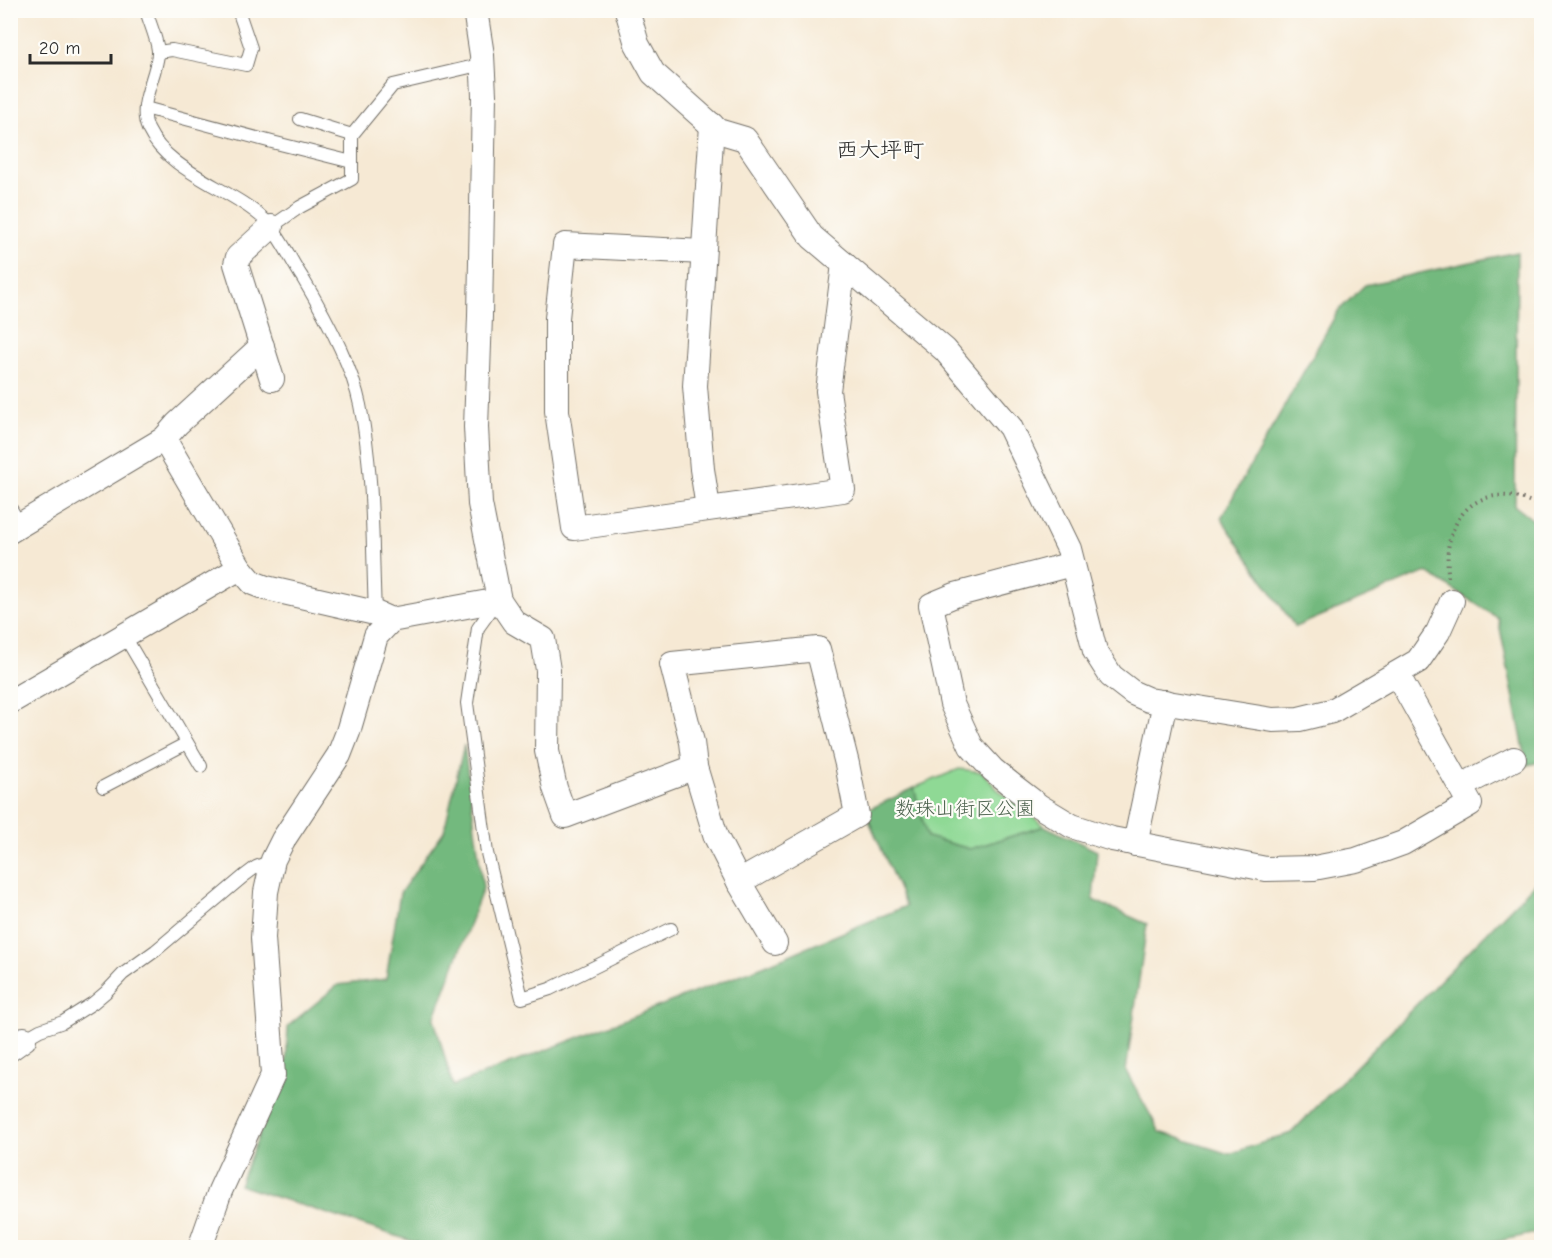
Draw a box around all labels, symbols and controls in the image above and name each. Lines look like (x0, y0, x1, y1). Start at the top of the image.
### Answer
scale bar (30, 27, 111, 65)
text: 20 m (39, 38, 80, 59)
district label: 西大坪町 (836, 137, 924, 163)
park label: 数珠山街区公園 (895, 797, 1035, 820)

